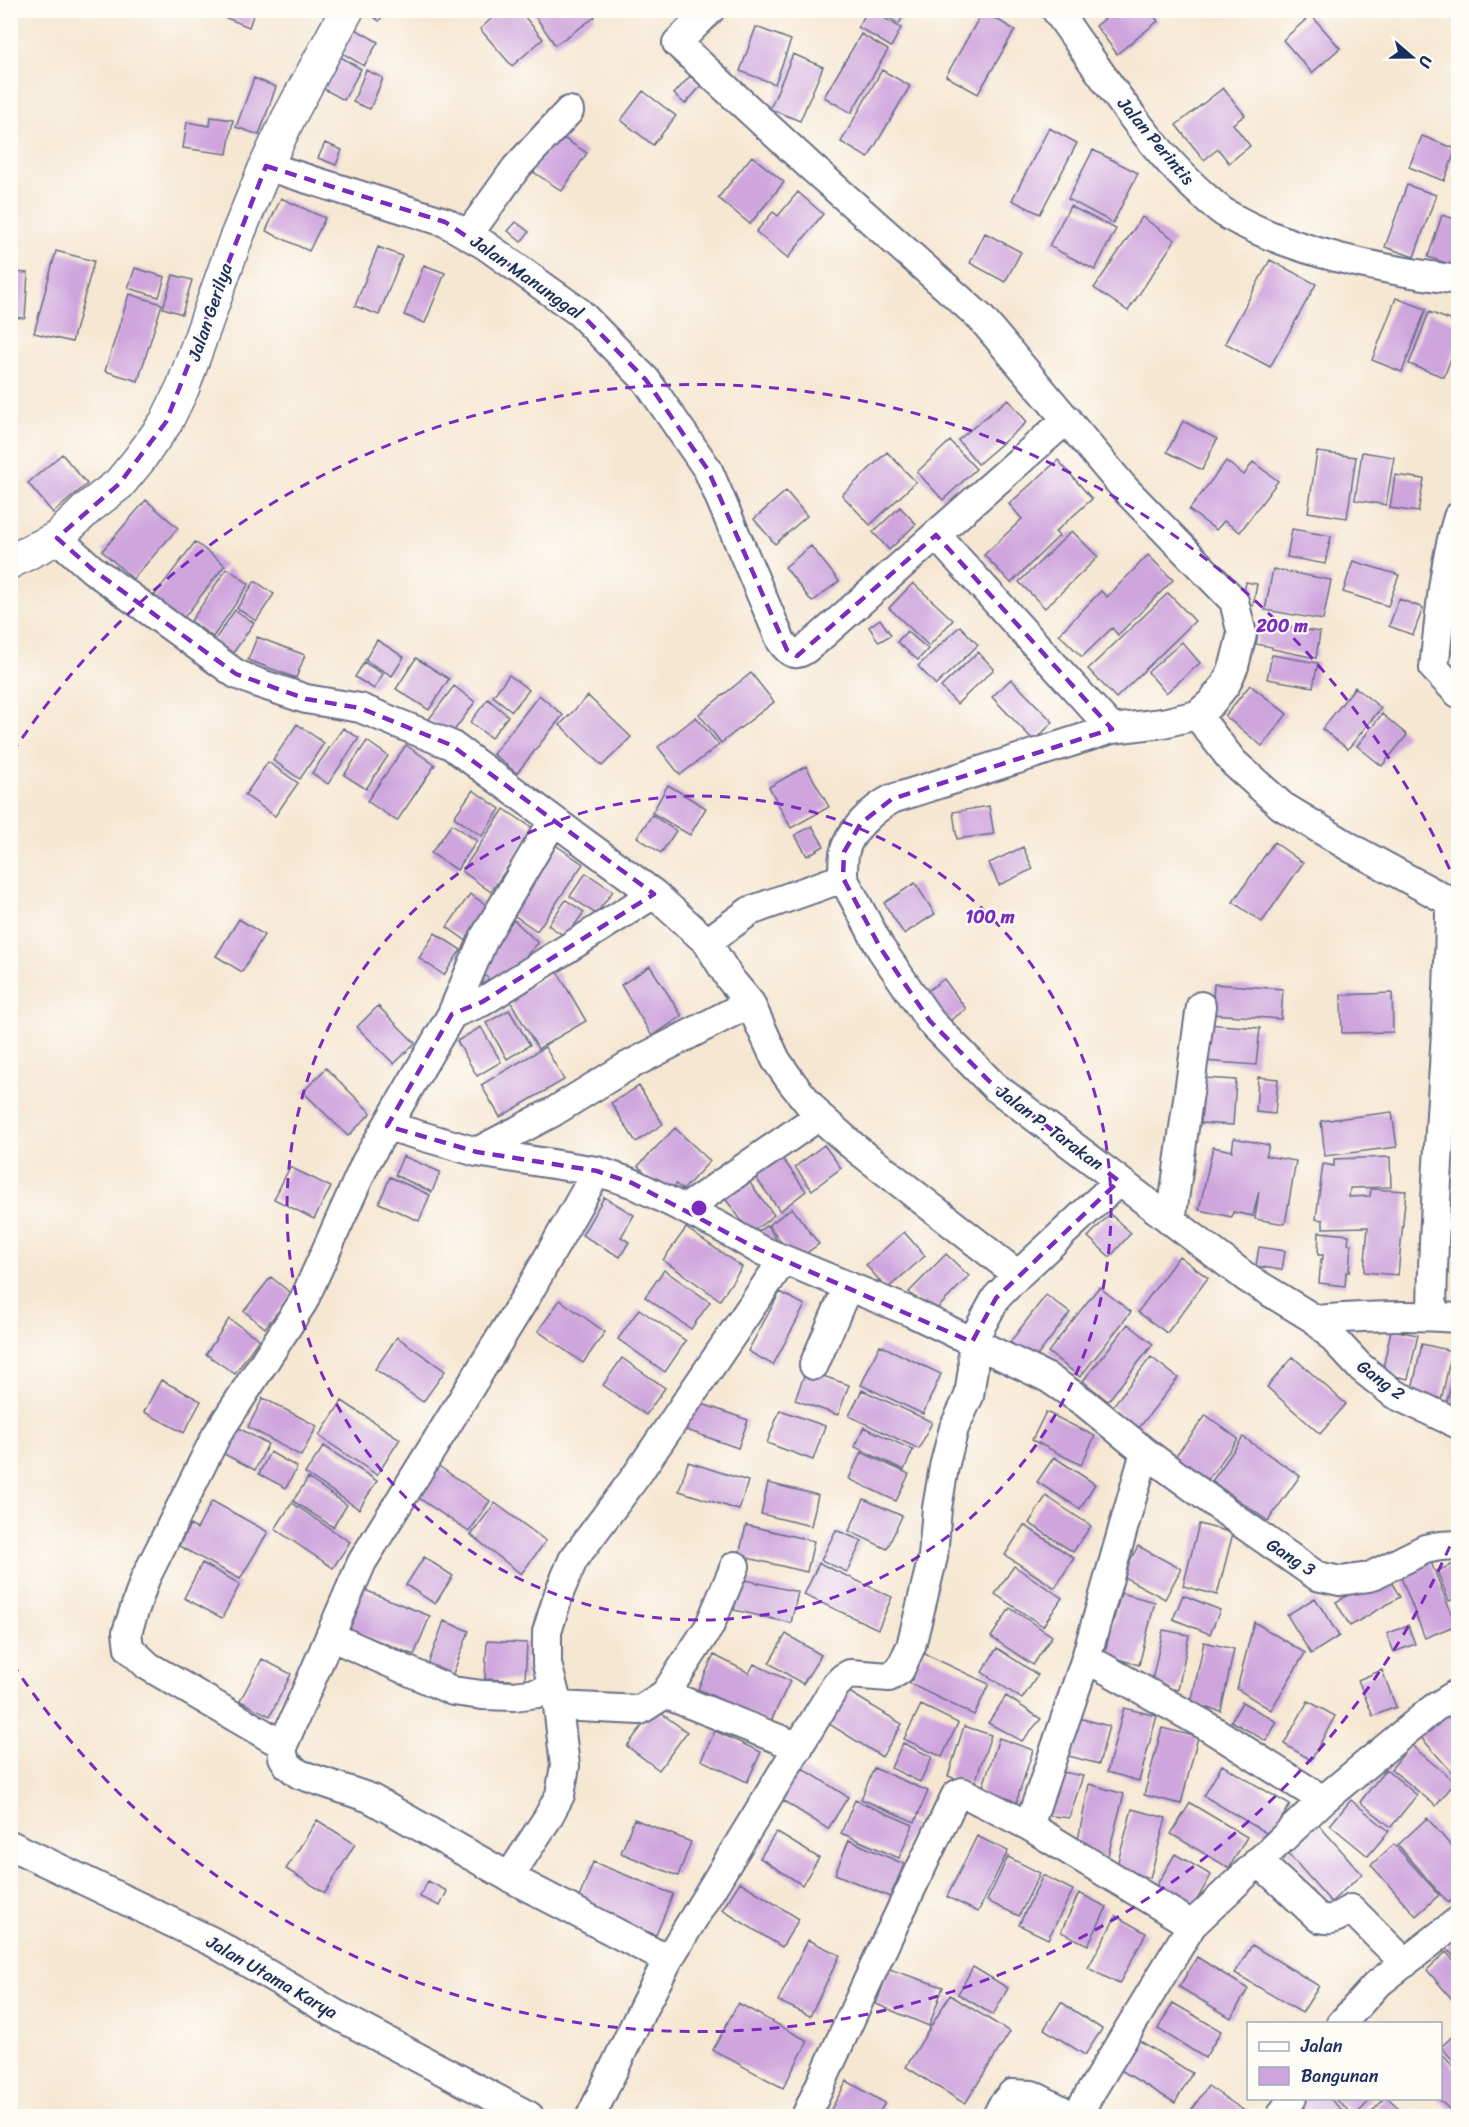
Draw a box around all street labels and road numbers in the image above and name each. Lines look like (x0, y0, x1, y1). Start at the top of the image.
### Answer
street label: Jalan Perintis (1109, 89, 1203, 193)
street label: Jalan Manunggal (463, 225, 591, 328)
street label: Jalan Gerilya (178, 258, 242, 366)
street label: Jalan P. Tarakan (989, 1076, 1111, 1179)
street label: Gang 2 (1350, 1351, 1412, 1409)
street label: Gang 3 (1260, 1529, 1322, 1585)
street label: Jalan Utama Karya (199, 1926, 344, 2028)

